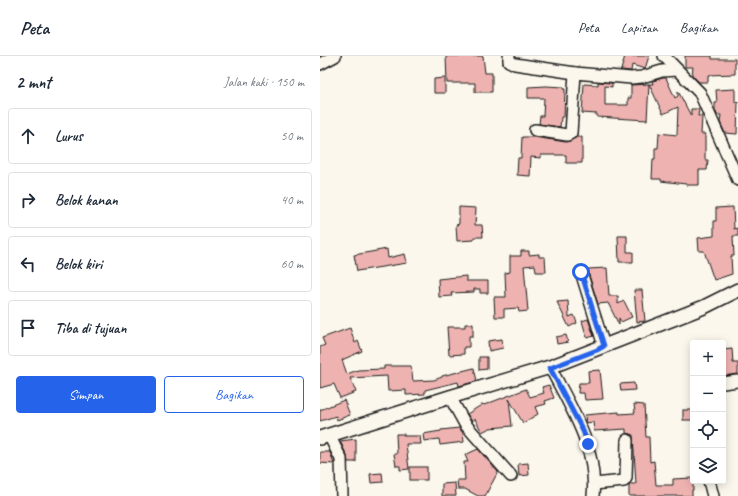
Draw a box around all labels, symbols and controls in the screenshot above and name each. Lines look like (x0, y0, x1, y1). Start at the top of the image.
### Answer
text: Peta (20, 16, 49, 40)
text: Peta (578, 19, 599, 36)
text: Lapisan (621, 19, 658, 36)
text: Bagikan (680, 19, 718, 36)
text: 2 mnt (16, 72, 51, 93)
text: Jalan kaki · 150 m (224, 74, 304, 90)
icon: ahead (17, 125, 39, 147)
text: Lurus (55, 127, 83, 146)
text: 50 m (281, 128, 303, 144)
icon: right (17, 189, 39, 211)
text: Belok kanan (55, 191, 118, 210)
text: 40 m (281, 192, 303, 208)
icon: left (17, 253, 39, 275)
text: Belok kiri (55, 255, 102, 274)
text: 60 m (281, 256, 303, 272)
route start (572, 263, 590, 281)
icon: arrive (17, 317, 39, 339)
text: Tiba di tujuan (55, 319, 126, 338)
map controls (690, 340, 726, 484)
button: + (690, 340, 726, 376)
button: Simpan (16, 376, 156, 413)
button: Bagikan (164, 376, 304, 413)
button: − (690, 376, 726, 412)
button: locate (690, 412, 726, 448)
route end (579, 435, 597, 453)
button: layers (690, 448, 726, 484)

